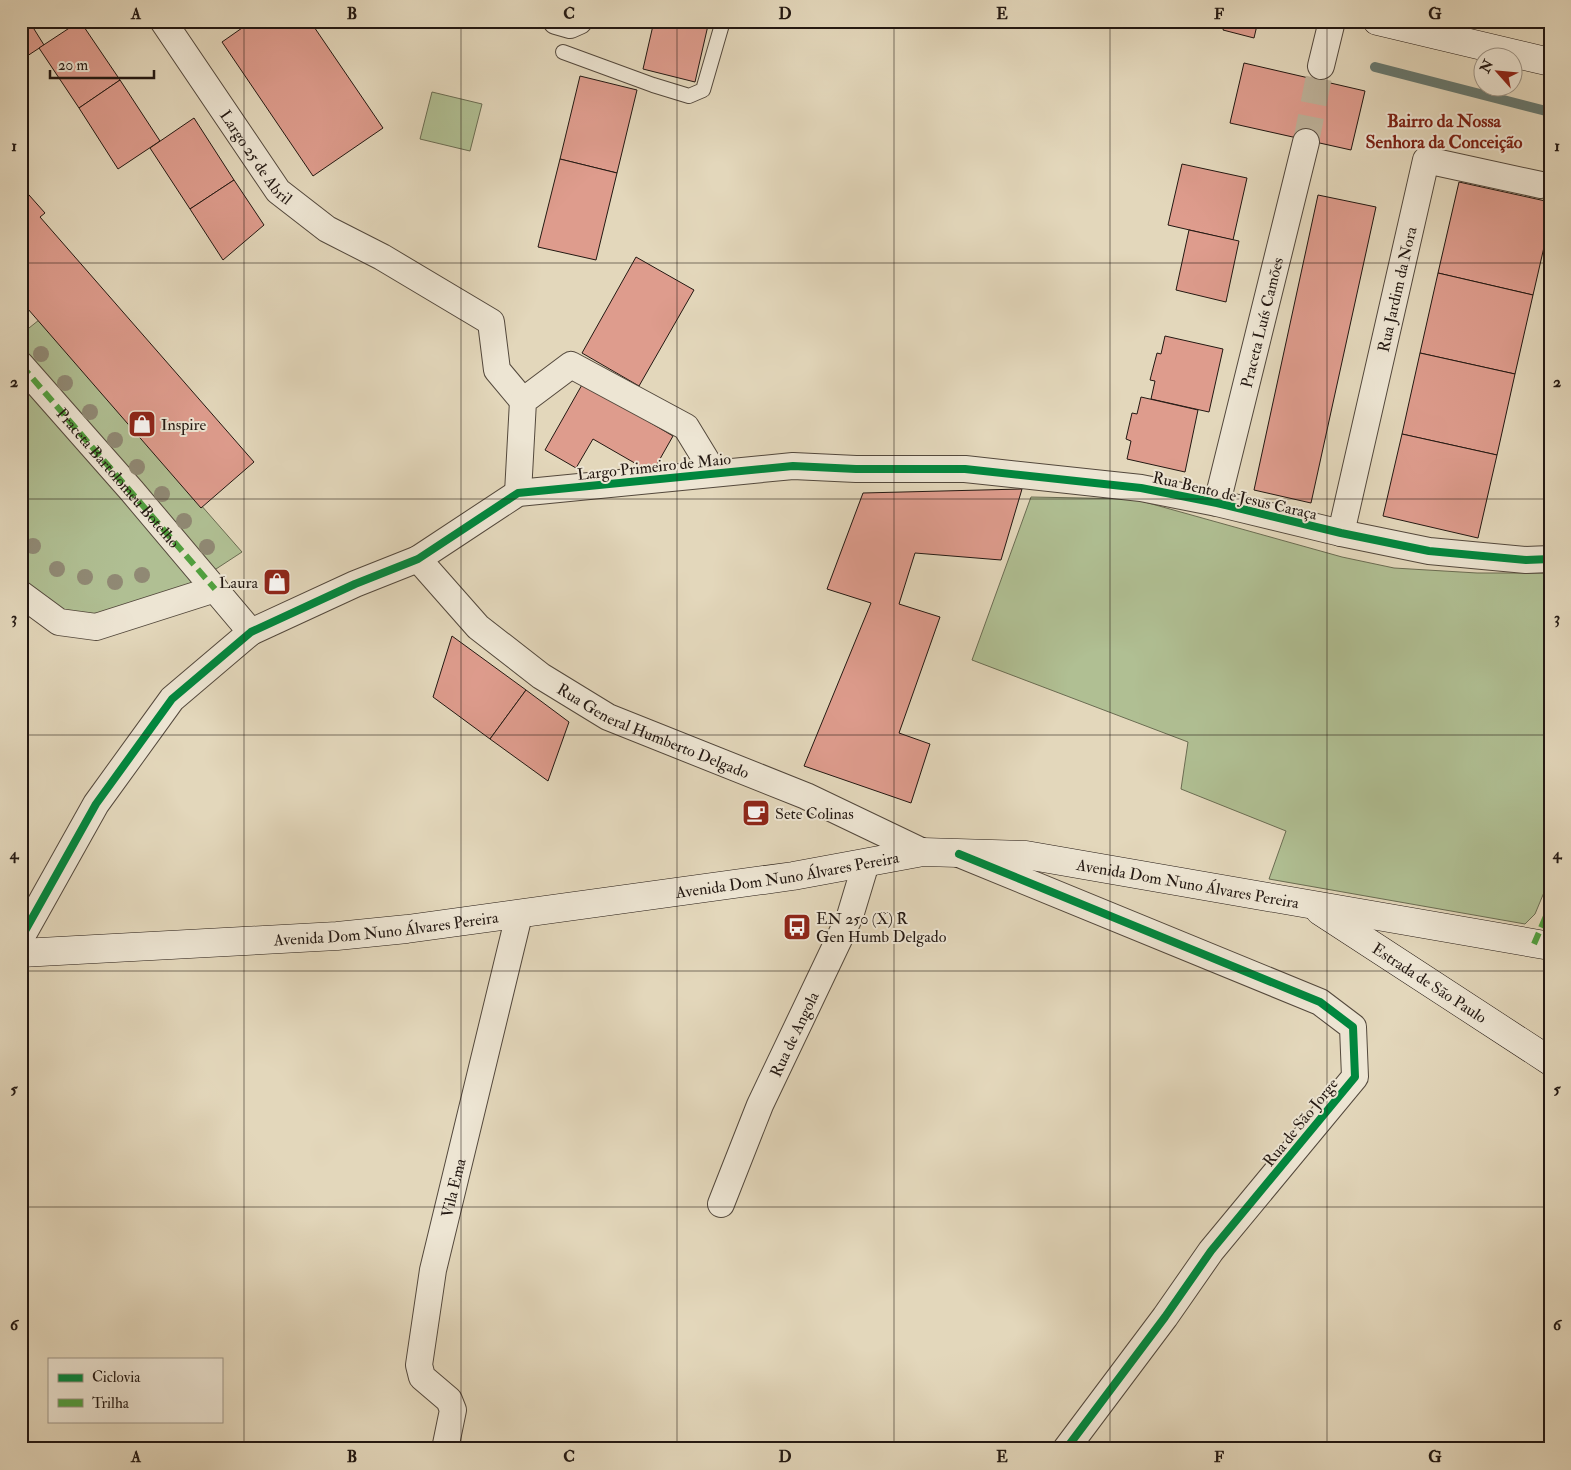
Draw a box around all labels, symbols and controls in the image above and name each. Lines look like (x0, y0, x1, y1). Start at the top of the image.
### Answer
text: A (130, 4, 142, 24)
text: B (347, 4, 357, 24)
text: C (563, 4, 575, 24)
text: D (778, 4, 792, 24)
text: E (996, 4, 1008, 24)
text: F (1214, 4, 1224, 24)
text: G (1428, 4, 1442, 24)
scale bar (50, 48, 154, 80)
north arrow (1474, 48, 1524, 98)
text: 20 m (58, 56, 88, 75)
text: N (1476, 56, 1497, 77)
street label: Largo 25 de Abril (215, 106, 296, 209)
district label: Bairro da Nossa Senhora da Conceição (1366, 110, 1523, 154)
text: 1 (11, 136, 17, 156)
text: 1 (1554, 136, 1560, 156)
street label: Rua Jardim da Nora (1374, 224, 1422, 354)
street label: Praceta Luís Camões (1237, 255, 1288, 390)
text: 2 (10, 372, 18, 392)
text: 2 (1553, 372, 1561, 392)
street label: Praceta Bartolomeu Botelho (52, 404, 184, 553)
shop icon: Inspire (127, 409, 157, 439)
place label: Inspire (161, 415, 206, 436)
street label: Largo Primeiro de Maio (576, 449, 732, 485)
street label: Rua Bento de Jesus Caraça (1150, 467, 1319, 526)
shop icon: Laura (262, 567, 292, 597)
place label: Laura (219, 573, 258, 593)
text: 3 (11, 608, 17, 628)
text: 3 (1554, 608, 1560, 628)
street label: Rua General Humberto Delgado (553, 679, 752, 783)
cafe icon: Sete Colinas (741, 798, 771, 828)
place label: Sete Colinas (775, 804, 854, 824)
text: 4 (9, 844, 20, 864)
text: 4 (1552, 844, 1563, 864)
street label: Avenida Dom Nuno Álvares Pereira (674, 848, 901, 903)
street label: Avenida Dom Nuno Álvares Pereira (1074, 855, 1301, 913)
street label: Avenida Dom Nuno Álvares Pereira (272, 908, 500, 950)
place label: EN 250 (X) R Gen Humb Delgado (816, 909, 947, 947)
bus stop icon: EN 250 (X) R Gen Humb Delgado (782, 912, 812, 942)
street label: Estrada de São Paulo (1368, 939, 1490, 1028)
street label: Rua de Angola (766, 988, 824, 1080)
street label: Rua de São Jorge (1259, 1074, 1344, 1172)
text: 5 (10, 1079, 18, 1099)
text: 5 (1553, 1079, 1561, 1099)
street label: Vila Ema (437, 1156, 471, 1220)
text: 6 (10, 1315, 20, 1335)
text: 6 (1553, 1315, 1563, 1335)
legend (48, 1358, 222, 1422)
text: Ciclovia (92, 1368, 141, 1387)
text: Trilha (92, 1394, 130, 1413)
text: A (130, 1447, 142, 1467)
text: B (347, 1447, 357, 1467)
text: C (563, 1447, 575, 1467)
text: D (778, 1447, 792, 1467)
text: E (996, 1447, 1008, 1467)
text: F (1214, 1447, 1224, 1467)
text: G (1428, 1447, 1442, 1467)

